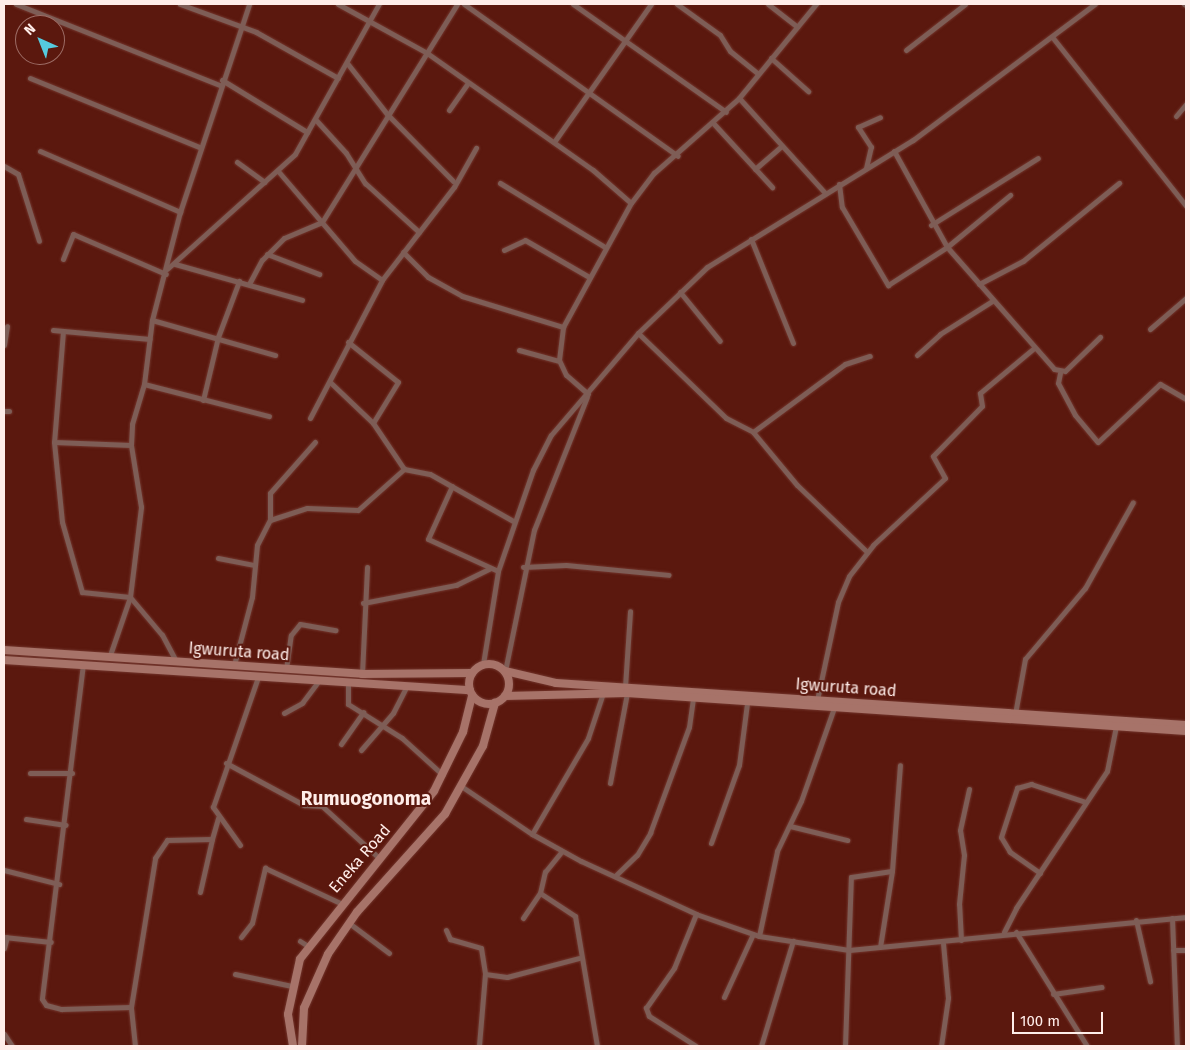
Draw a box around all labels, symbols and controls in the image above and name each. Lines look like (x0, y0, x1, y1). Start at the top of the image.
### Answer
north arrow (15, 15, 65, 65)
text: N (21, 20, 39, 39)
street label: Igwuruta road (188, 639, 290, 665)
street label: Igwuruta road (795, 675, 897, 701)
district label: Rumuogonoma (301, 788, 431, 810)
street label: Eneka Road (325, 821, 395, 897)
scale bar (1015, 1002, 1106, 1034)
text: 100 m (1020, 1012, 1060, 1030)

